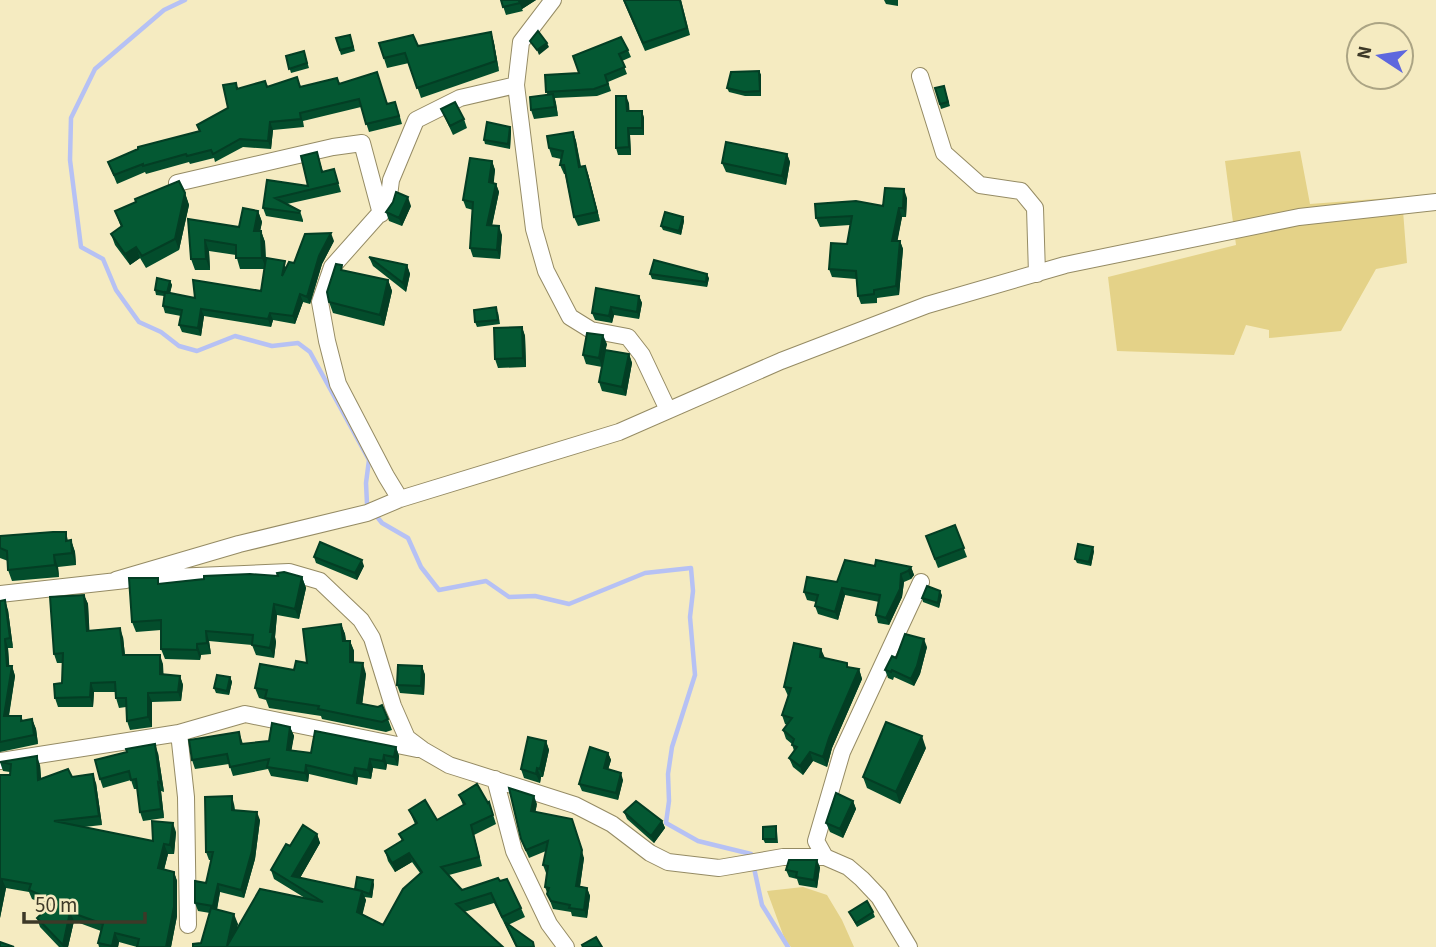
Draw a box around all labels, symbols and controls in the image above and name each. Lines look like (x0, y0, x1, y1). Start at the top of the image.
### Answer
north arrow (1345, 21, 1415, 91)
text: N (1350, 44, 1379, 62)
scale bar (24, 880, 145, 924)
text: 50 m (35, 890, 77, 920)

